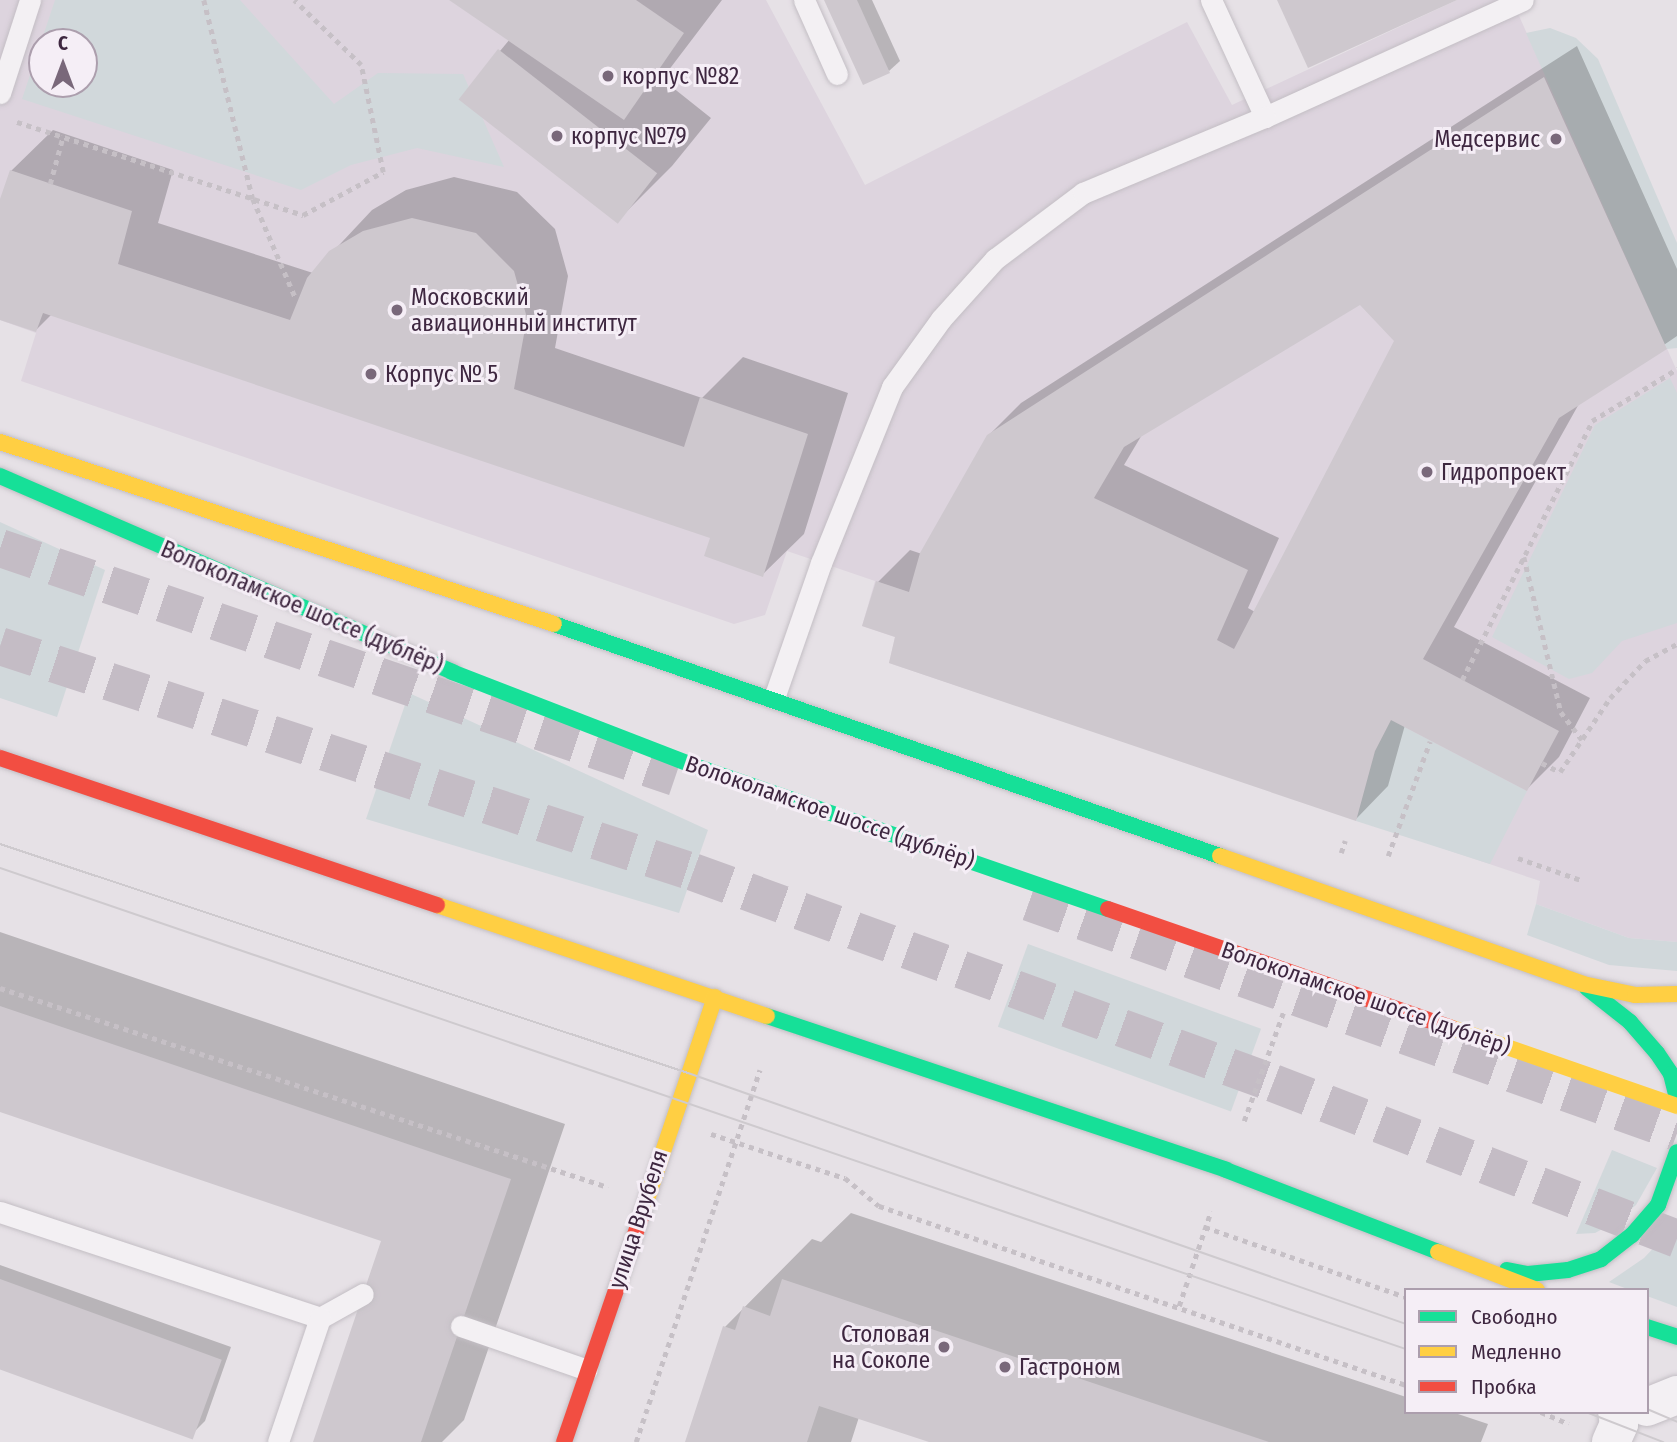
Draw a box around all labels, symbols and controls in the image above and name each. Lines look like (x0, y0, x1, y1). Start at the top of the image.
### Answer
north arrow (28, 28, 98, 98)
text: С (58, 32, 68, 55)
place label: корпус №82 (622, 62, 739, 90)
marker: корпус №82 (600, 68, 616, 84)
place label: корпус №79 (571, 122, 687, 150)
place label: Медсервис (1434, 125, 1540, 153)
marker: корпус №79 (549, 128, 565, 144)
marker: Медсервис (1546, 129, 1566, 149)
place label: Московский авиационный институт (411, 283, 637, 337)
marker: Московский авиационный институт (389, 302, 405, 318)
place label: Корпус № 5 (385, 360, 498, 388)
marker: Корпус № 5 (363, 366, 379, 382)
place label: Гидропроект (1441, 458, 1566, 486)
marker: Гидропроект (1419, 464, 1435, 480)
street label: Волоколамское шоссе (дублёр) (157, 535, 447, 679)
street label: Волоколамское шоссе (дублёр) (682, 749, 978, 875)
street label: Волоколамское шоссе (дублёр) (1218, 935, 1514, 1061)
street label: улица Врубеля (603, 1146, 673, 1292)
legend (1404, 1288, 1649, 1414)
text: Свободно (1471, 1304, 1557, 1330)
place label: Столовая на Соколе (832, 1320, 930, 1374)
marker: Столовая на Соколе (936, 1339, 952, 1355)
text: Медленно (1471, 1339, 1561, 1365)
place label: Гастроном (1019, 1353, 1120, 1381)
marker: Гастроном (997, 1359, 1013, 1375)
text: Пробка (1471, 1374, 1537, 1400)

